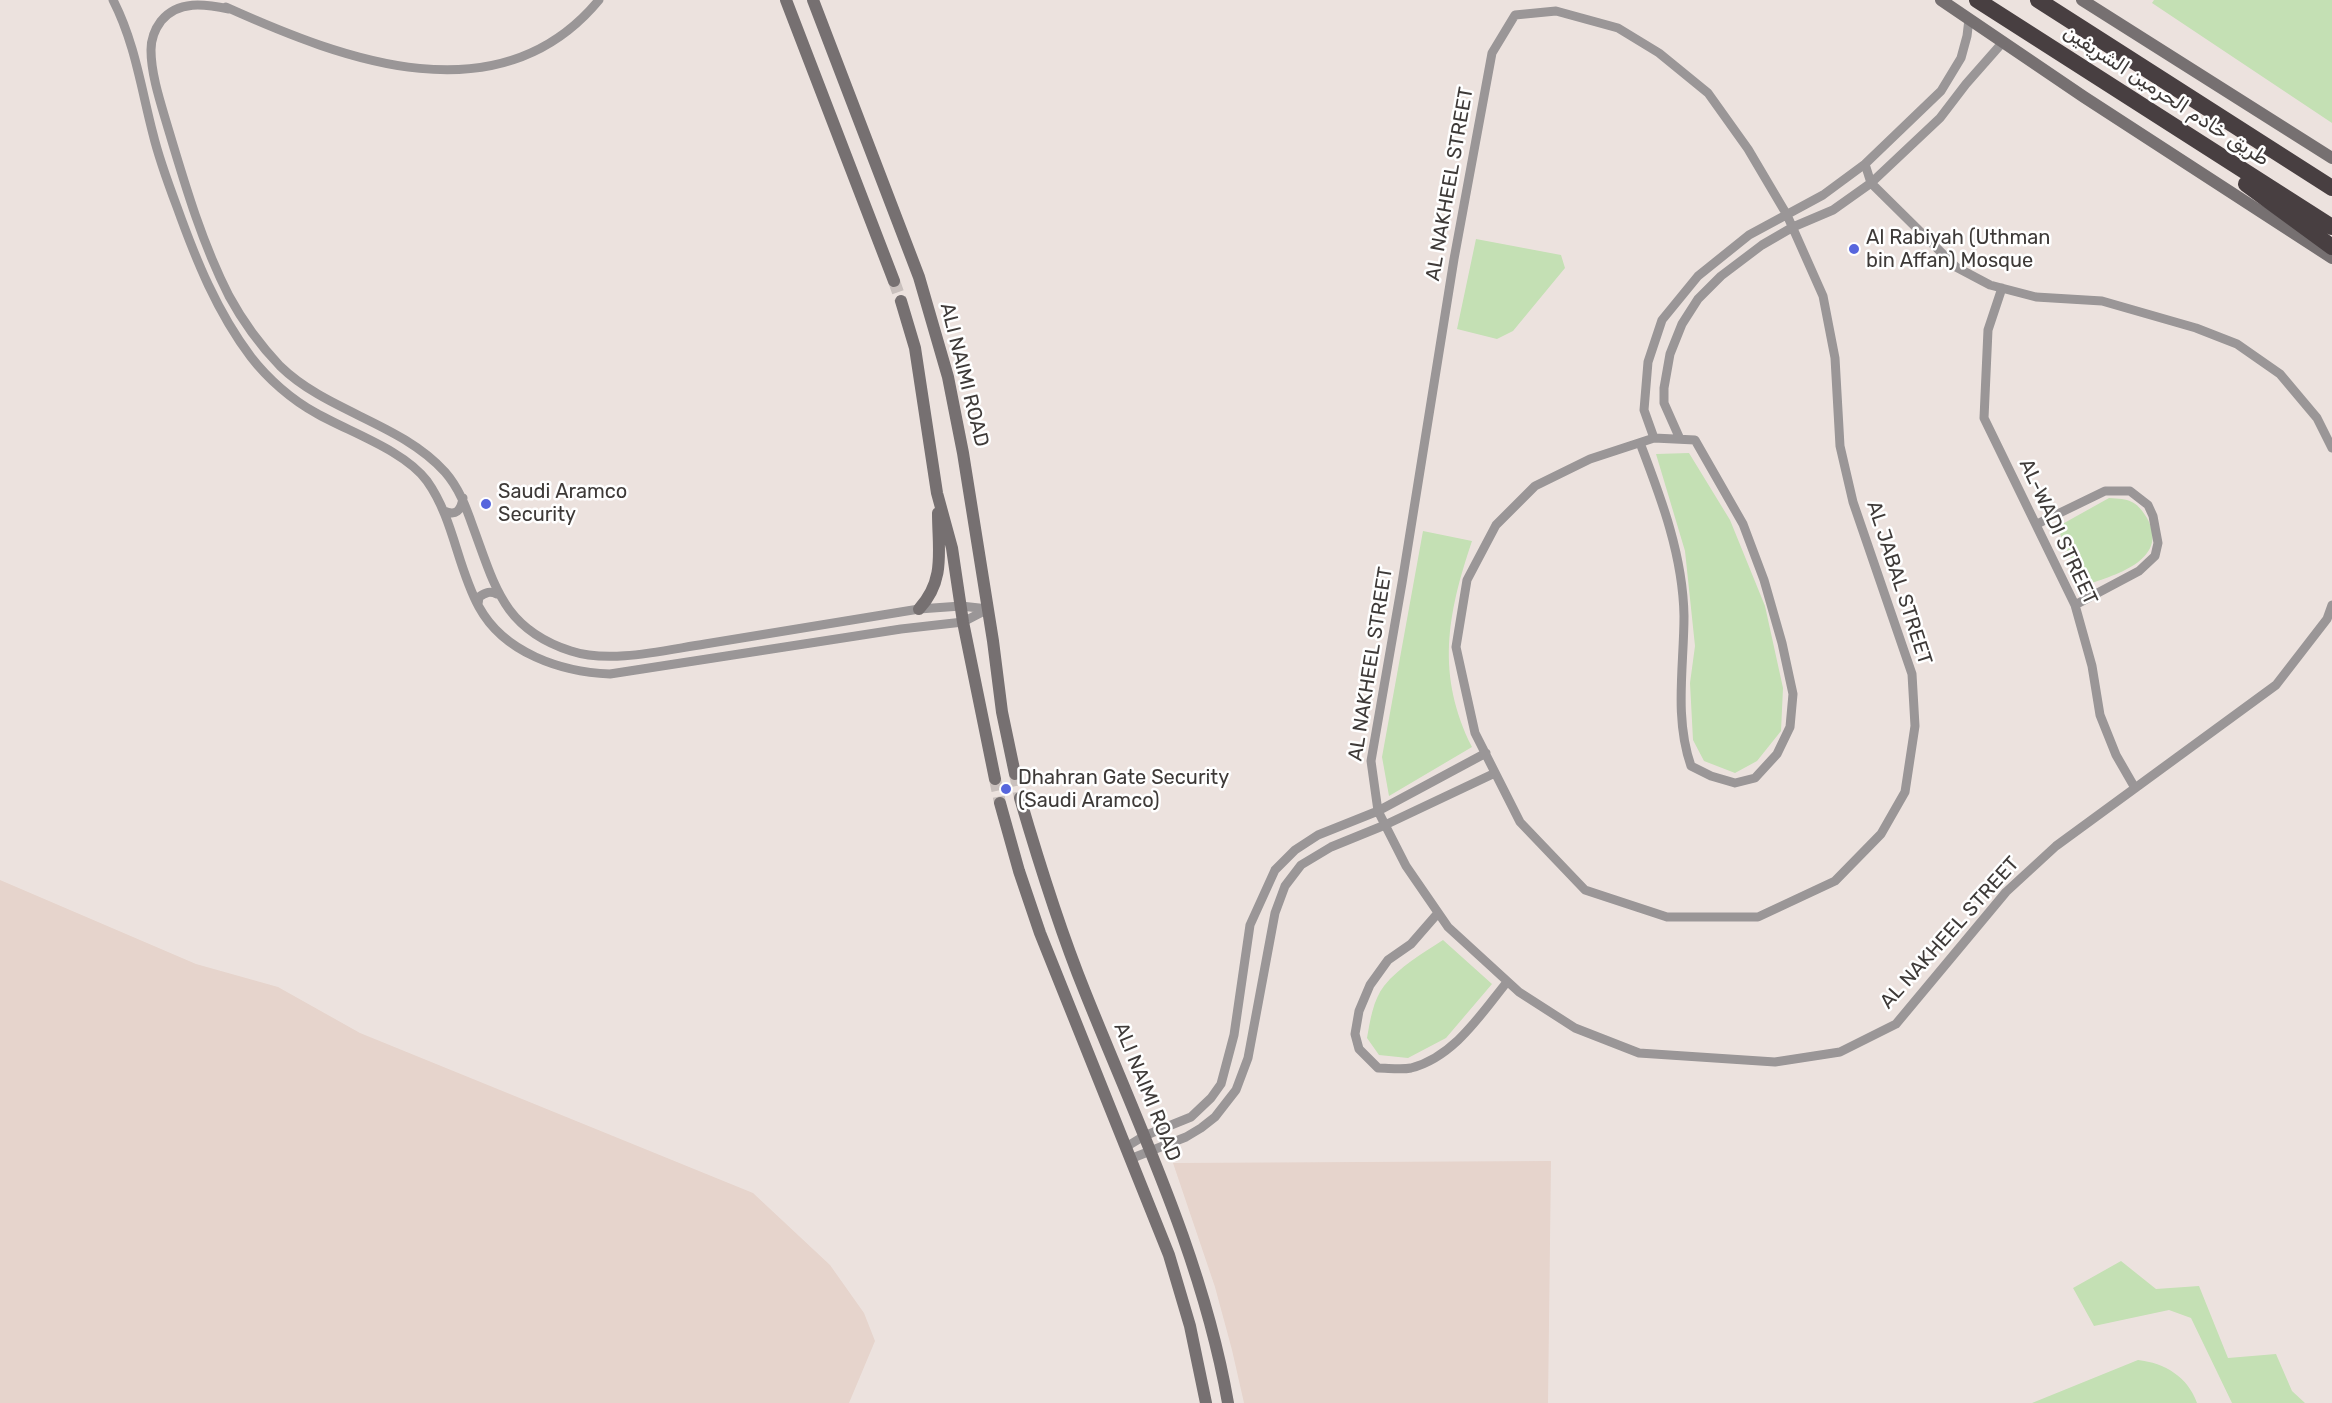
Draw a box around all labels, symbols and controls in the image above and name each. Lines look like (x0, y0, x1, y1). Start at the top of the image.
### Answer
street label: طريق خادم الحرمين الشريفين (2059, 20, 2273, 172)
street label: AL NAKHEEL STREET (1421, 85, 1479, 283)
place label: Al Rabiyah (Uthman bin Affan) Mosque (1866, 226, 2050, 273)
marker: Al Rabiyah (Uthman bin Affan) Mosque (1847, 242, 1861, 256)
street label: ALI NAIMI ROAD (935, 301, 993, 449)
street label: AL-WADI STREET (2014, 455, 2102, 609)
place label: Saudi Aramco Security (498, 480, 627, 527)
marker: Saudi Aramco Security (479, 497, 493, 511)
street label: AL JABAL STREET (1861, 498, 1937, 668)
street label: AL NAKHEEL STREET (1344, 565, 1398, 763)
place label: Dhahran Gate Security (Saudi Aramco) (1018, 766, 1229, 813)
marker: Dhahran Gate Security (Saudi Aramco) (999, 782, 1013, 796)
street label: AL NAKHEEL STREET (1875, 852, 2025, 1014)
street label: ALI NAIMI ROAD (1108, 1019, 1186, 1165)

